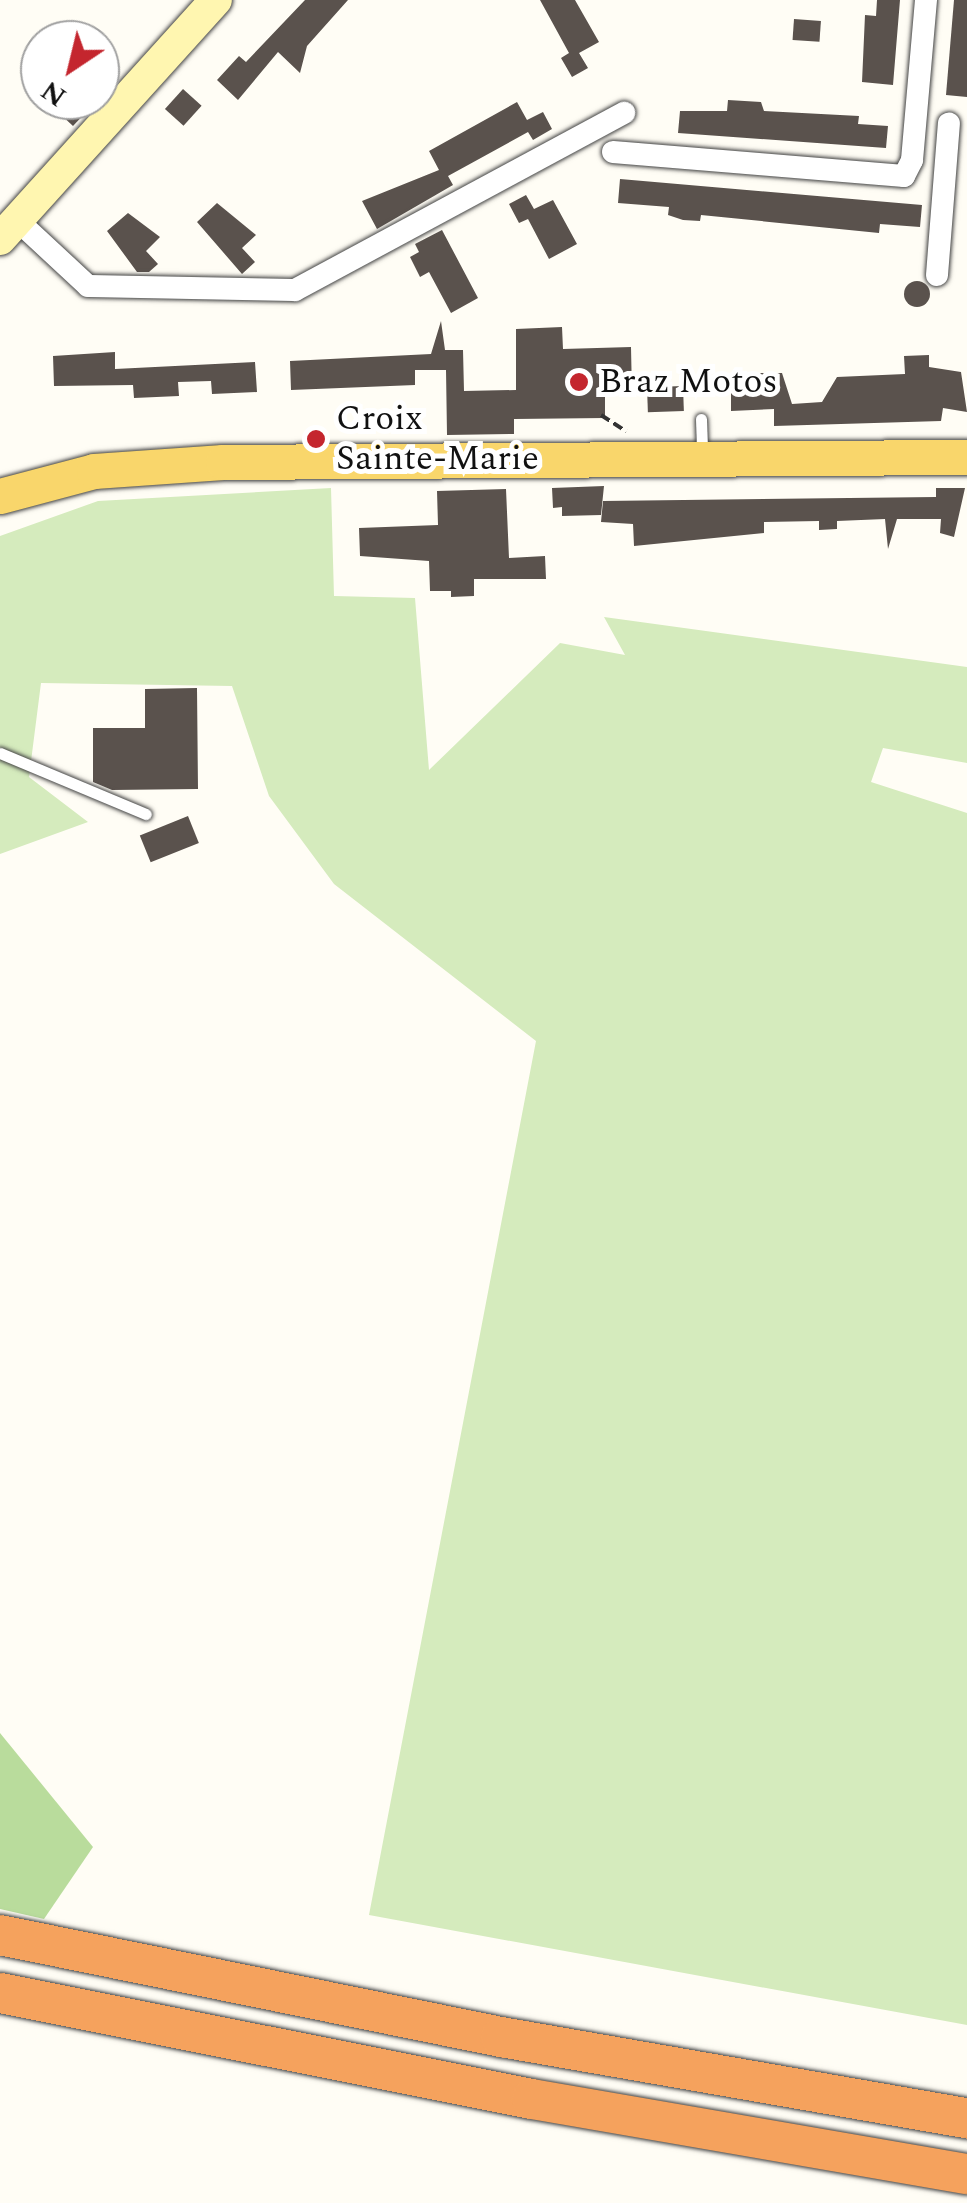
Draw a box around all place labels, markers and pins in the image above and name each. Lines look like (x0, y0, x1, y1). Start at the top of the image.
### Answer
place label: Braz Motos (599, 361, 778, 403)
marker: Braz Motos (568, 371, 590, 393)
place label: Croix Sainte-Marie (336, 398, 539, 480)
marker: Croix Sainte-Marie (305, 428, 327, 450)

